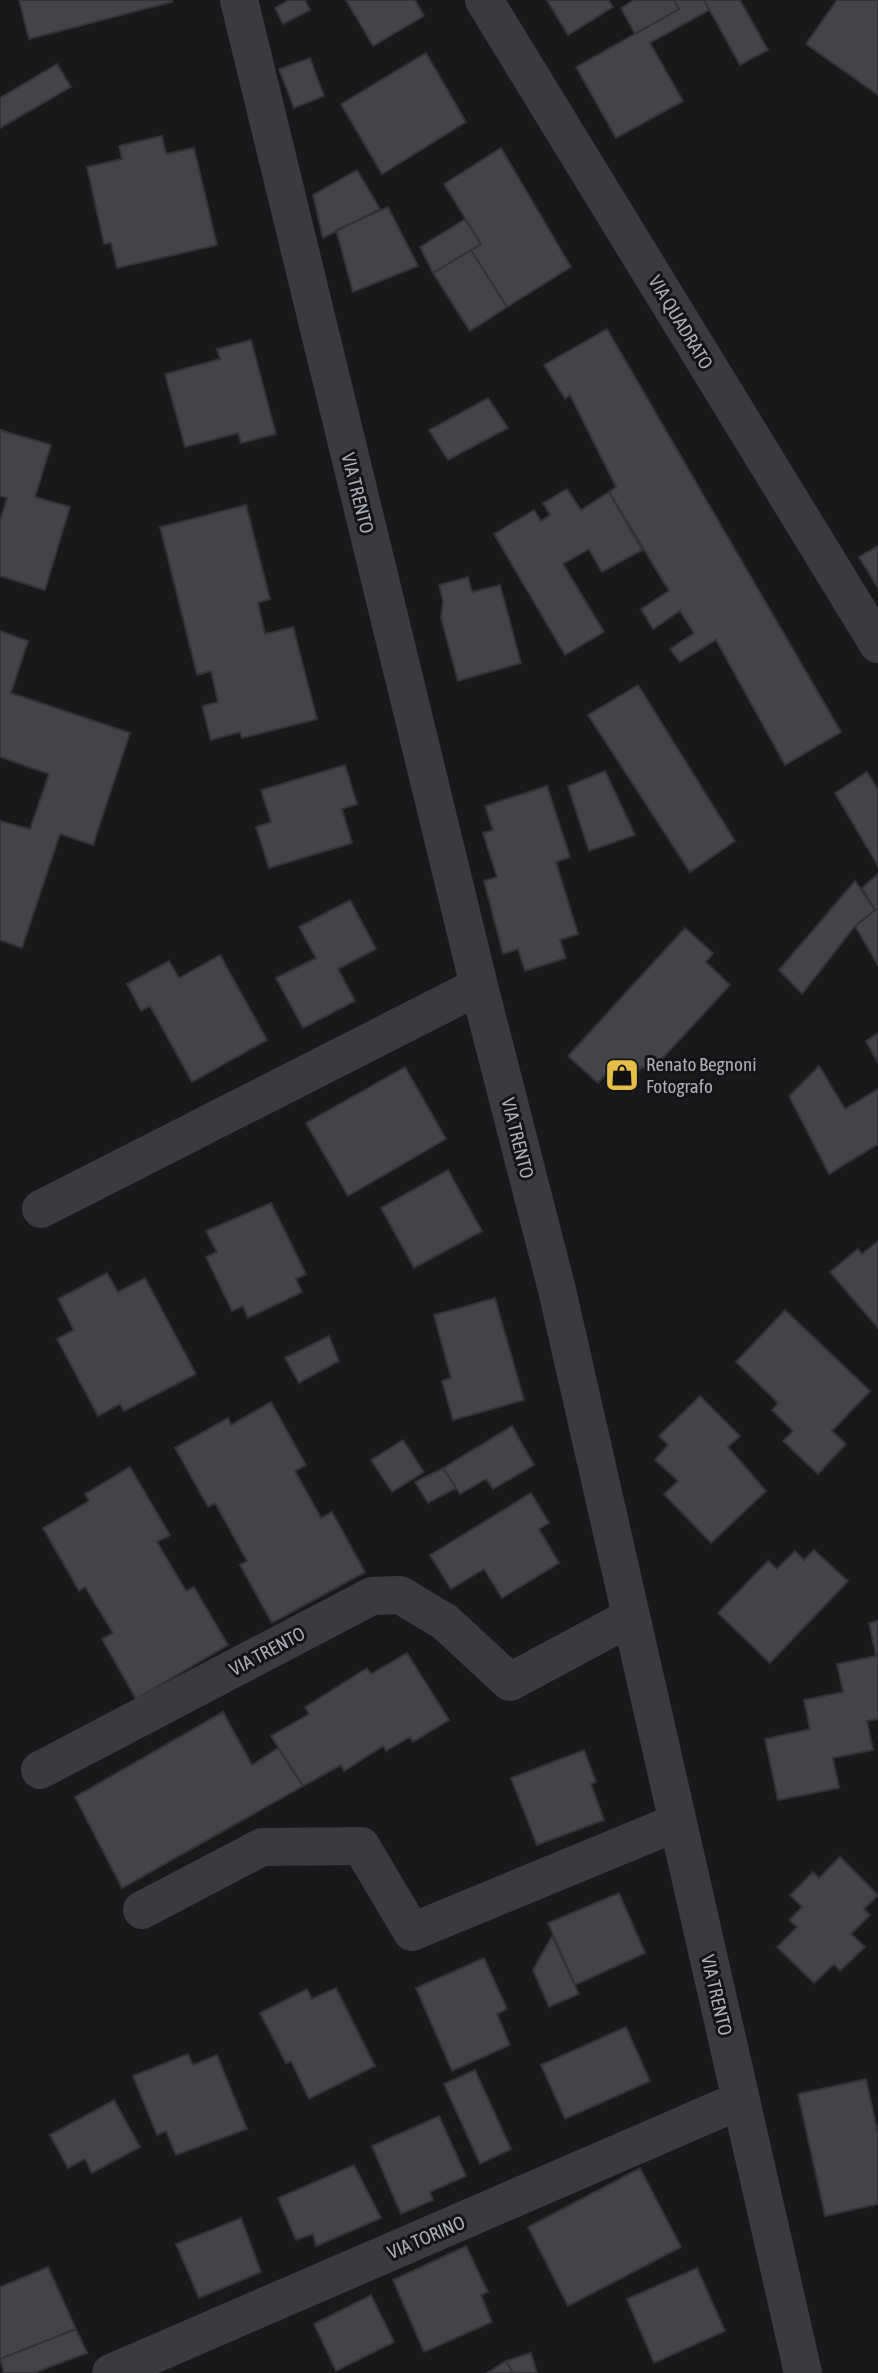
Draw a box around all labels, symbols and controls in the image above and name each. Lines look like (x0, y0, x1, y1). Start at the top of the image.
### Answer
street label: VIA QUADRATO (644, 271, 718, 373)
street label: VIA TRENTO (337, 450, 379, 536)
place label: Renato Begnoni Fotografo (646, 1053, 757, 1097)
shop icon: Renato Begnoni Fotografo (603, 1056, 641, 1094)
street label: VIA TRENTO (497, 1095, 539, 1181)
street label: VIA TRENTO (226, 1622, 308, 1680)
street label: VIA TRENTO (697, 1952, 737, 2038)
street label: VIA TORINO (384, 2211, 468, 2263)

